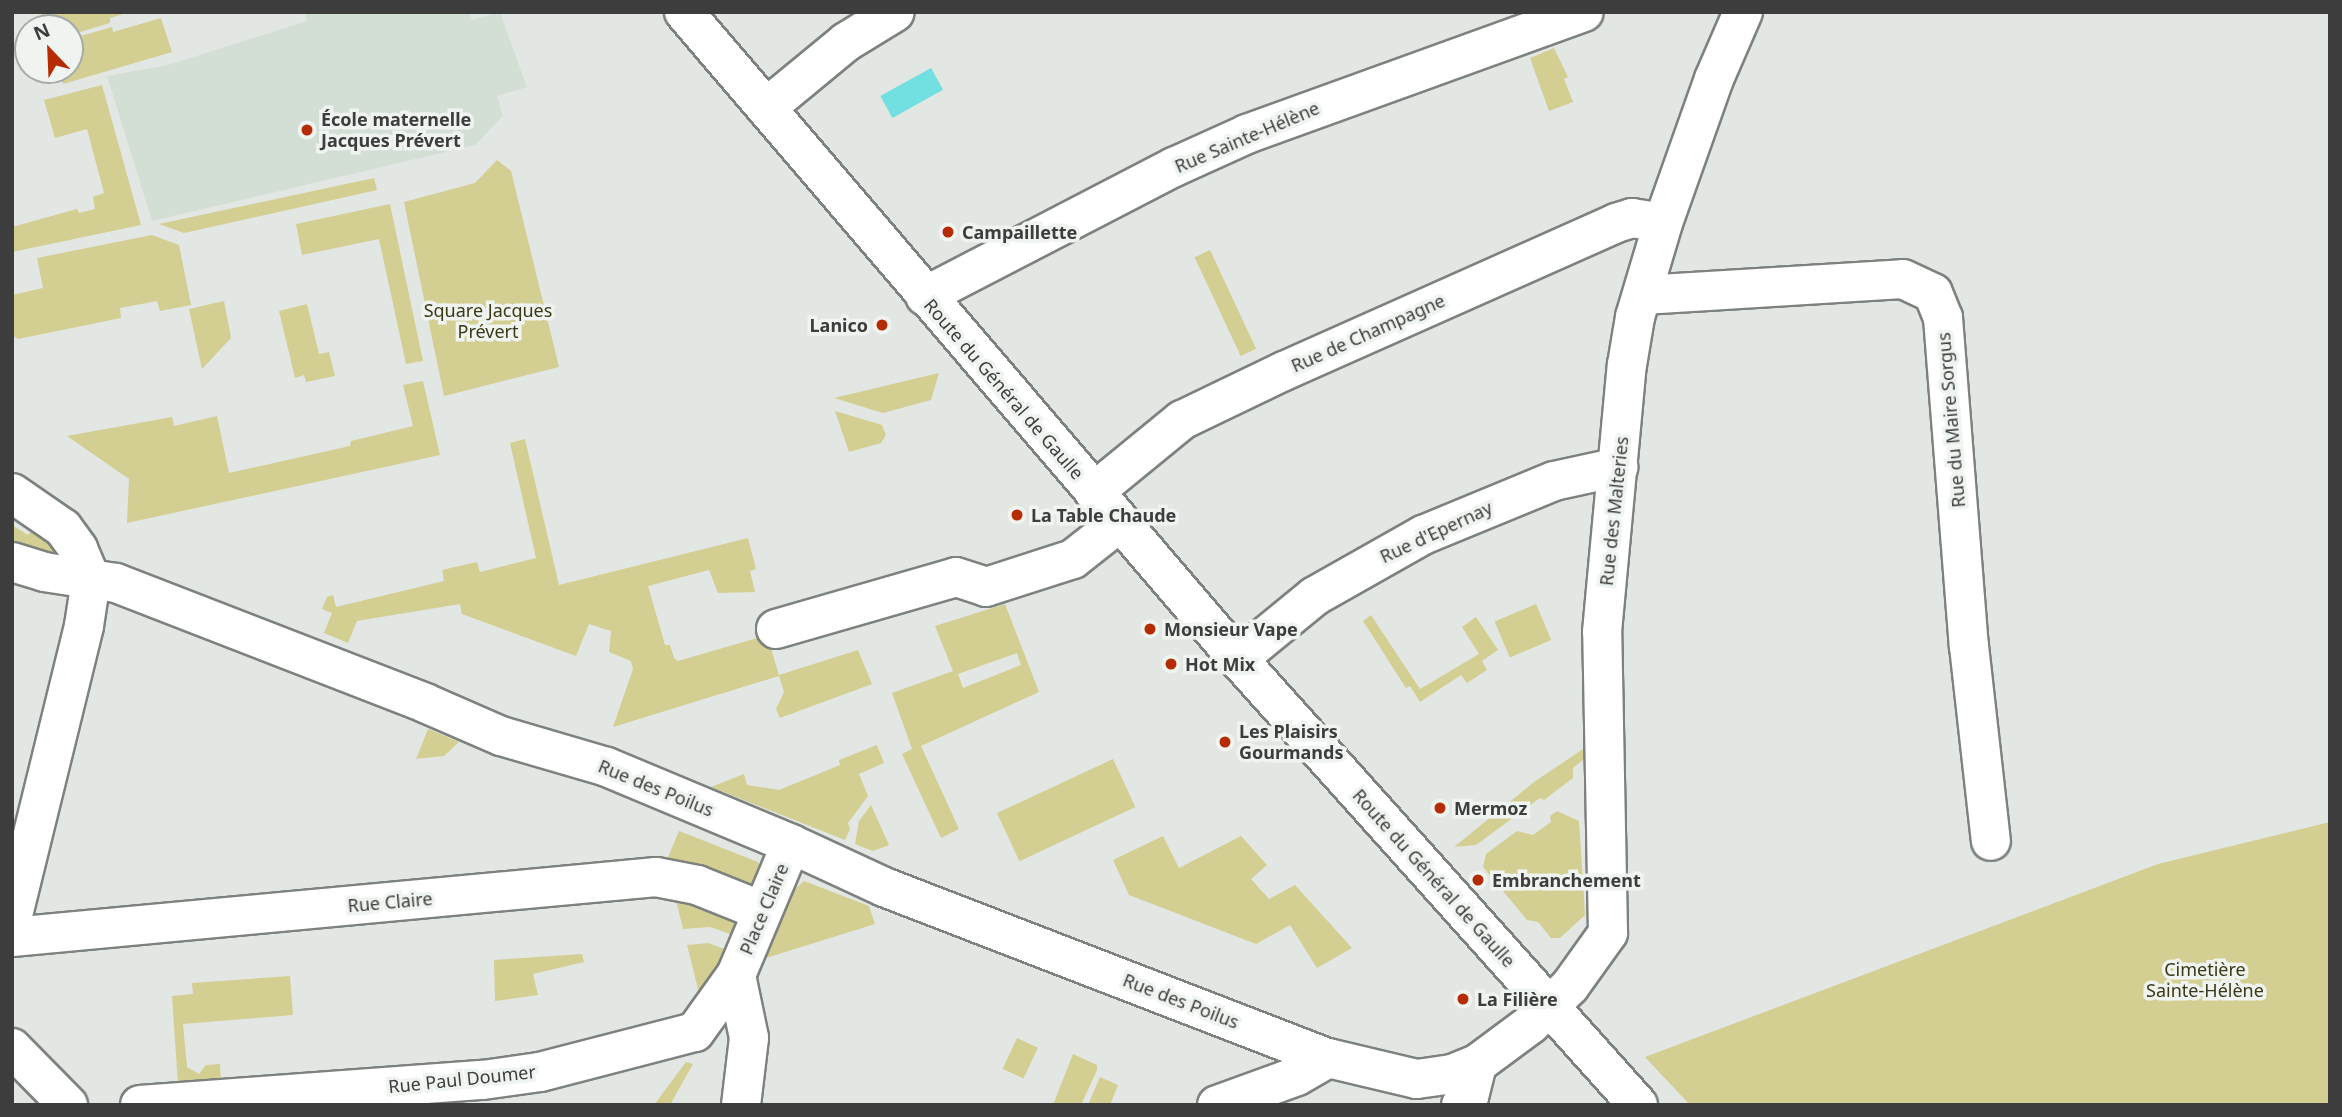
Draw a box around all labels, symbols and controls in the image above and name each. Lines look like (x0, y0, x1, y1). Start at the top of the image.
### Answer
north arrow (14, 14, 84, 84)
text: N (29, 17, 54, 46)
street label: Rue Sainte-Hélène (1171, 97, 1323, 177)
place label: École maternelle Jacques Prévert (321, 109, 471, 152)
marker: École maternelle Jacques Prévert (299, 122, 315, 138)
place label: Campaillette (962, 221, 1077, 243)
marker: Campaillette (940, 224, 956, 240)
street label: Rue de Champagne (1288, 289, 1448, 377)
street label: Route du Général de Gaulle (920, 294, 1088, 484)
park label: Square Jacques Prévert (424, 300, 552, 342)
place label: Lanico (810, 314, 868, 336)
marker: Lanico (874, 317, 890, 333)
street label: Rue du Maire Sorgus (1933, 331, 1969, 509)
street label: Rue des Malteries (1595, 435, 1633, 587)
street label: Rue d'Epernay (1376, 497, 1496, 567)
place label: La Table Chaude (1031, 504, 1176, 526)
marker: La Table Chaude (1009, 507, 1025, 523)
place label: Monsieur Vape (1164, 618, 1298, 640)
marker: Monsieur Vape (1142, 621, 1158, 637)
place label: Hot Mix (1185, 653, 1255, 675)
marker: Hot Mix (1163, 656, 1179, 672)
place label: Les Plaisirs Gourmands (1239, 721, 1343, 764)
marker: Les Plaisirs Gourmands (1217, 734, 1233, 750)
street label: Rue des Poilus (595, 755, 717, 821)
street label: Route du Général de Gaulle (1348, 785, 1520, 971)
place label: Mermoz (1454, 797, 1527, 819)
marker: Mermoz (1432, 800, 1448, 816)
street label: Place Claire (735, 860, 793, 958)
place label: Embranchement (1492, 869, 1641, 891)
marker: Embranchement (1470, 872, 1486, 888)
street label: Rue Claire (347, 888, 433, 916)
park label: Cimetière Sainte-Hélène (2146, 959, 2264, 1002)
street label: Rue des Poilus (1120, 969, 1242, 1033)
place label: La Filière (1477, 988, 1558, 1010)
marker: La Filière (1455, 991, 1471, 1007)
street label: Rue Paul Doumer (387, 1061, 537, 1097)

